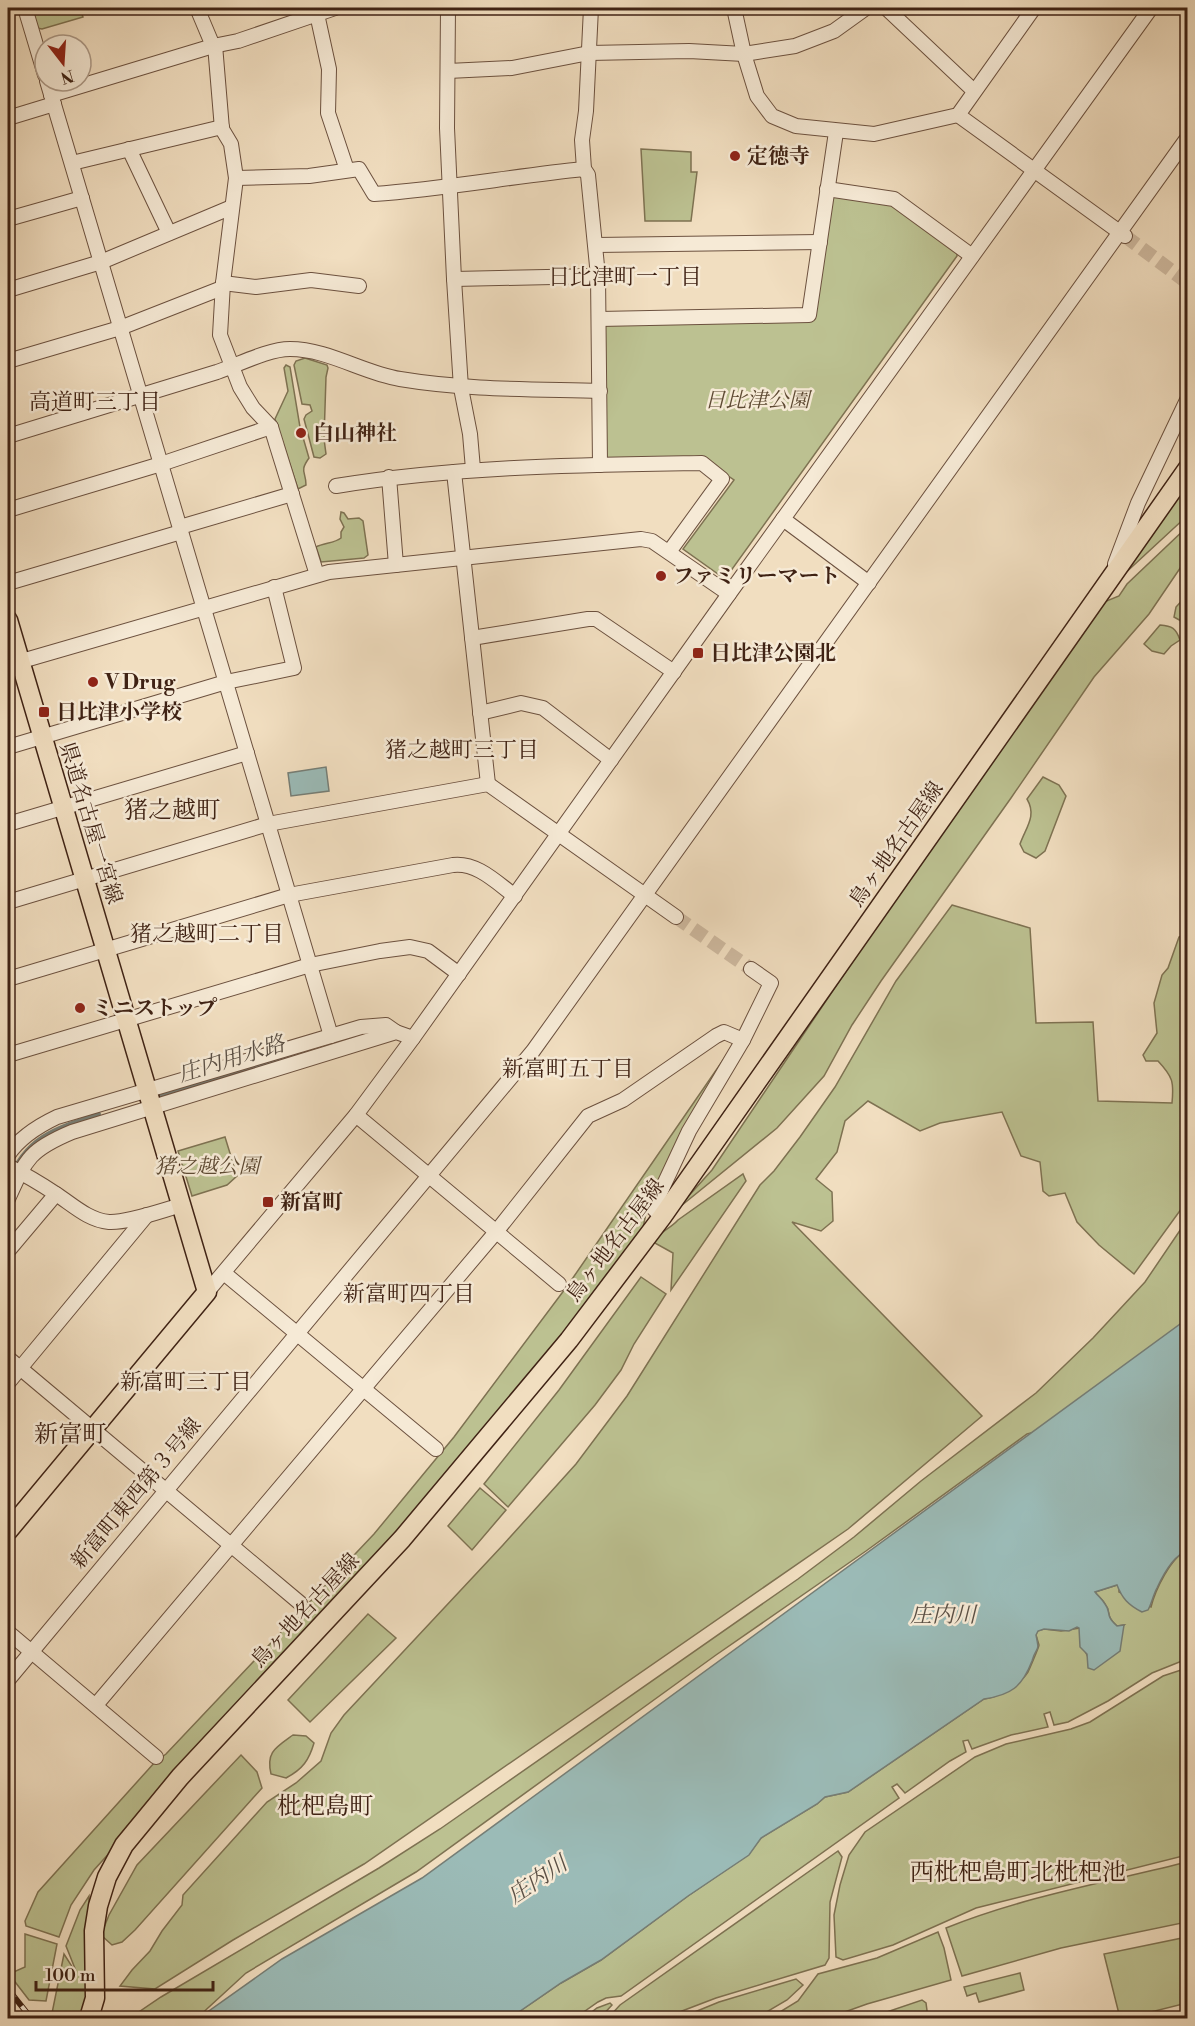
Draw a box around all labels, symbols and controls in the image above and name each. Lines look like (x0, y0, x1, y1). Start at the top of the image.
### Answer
north arrow (33, 33, 93, 93)
text: N (58, 65, 76, 88)
place label: 定徳寺 (747, 144, 810, 170)
marker: 定徳寺 (728, 149, 742, 163)
district label: 日比津町一丁目 (548, 264, 702, 291)
park label: 日比津公園 (705, 388, 812, 414)
district label: 高道町三丁目 (29, 389, 161, 416)
place label: 白山神社 (313, 421, 397, 447)
marker: 白山神社 (294, 426, 308, 440)
place label: ファミリーマート (673, 564, 841, 590)
marker: ファミリーマート (654, 569, 668, 583)
place label: 日比津公園北 (710, 641, 836, 667)
marker: 日比津公園北 (691, 646, 705, 660)
place label: V Drug (104, 670, 176, 696)
marker: V Drug (86, 675, 100, 689)
place label: 日比津小学校 (56, 700, 182, 726)
marker: 日比津小学校 (37, 705, 51, 719)
district label: 猪之越町三丁目 (385, 737, 539, 764)
street label: 県道名古屋一宮線 (53, 739, 127, 907)
street label: 鳥ヶ地名古屋線 (844, 777, 950, 912)
district label: 猪之越町 (124, 796, 220, 826)
district label: 猪之越町二丁目 (130, 921, 284, 948)
place label: ミニストップ (92, 996, 217, 1022)
marker: ミニストップ (73, 1001, 87, 1015)
water label: 庄内用水路 (175, 1030, 290, 1088)
district label: 新富町五丁目 (502, 1056, 634, 1083)
park label: 猪之越公園 (155, 1154, 262, 1180)
street label: 鳥ヶ地名古屋線 (561, 1174, 670, 1307)
place label: 新富町 (280, 1190, 343, 1216)
marker: 新富町 (261, 1195, 275, 1209)
district label: 新富町四丁目 (343, 1281, 475, 1308)
district label: 新富町三丁目 (120, 1369, 252, 1396)
street label: 新富町東西第３号線 (66, 1413, 207, 1574)
district label: 新富町 (34, 1420, 106, 1450)
street label: 鳥ヶ地名古屋線 (246, 1548, 365, 1673)
water label: 庄内川 (910, 1602, 978, 1629)
district label: 枇杷島町 (277, 1792, 373, 1822)
water label: 庄内川 (503, 1849, 574, 1910)
district label: 西枇杷島町北枇杷池 (910, 1858, 1126, 1888)
scale bar (36, 1954, 213, 1992)
text: 100 m (45, 1964, 96, 1987)

